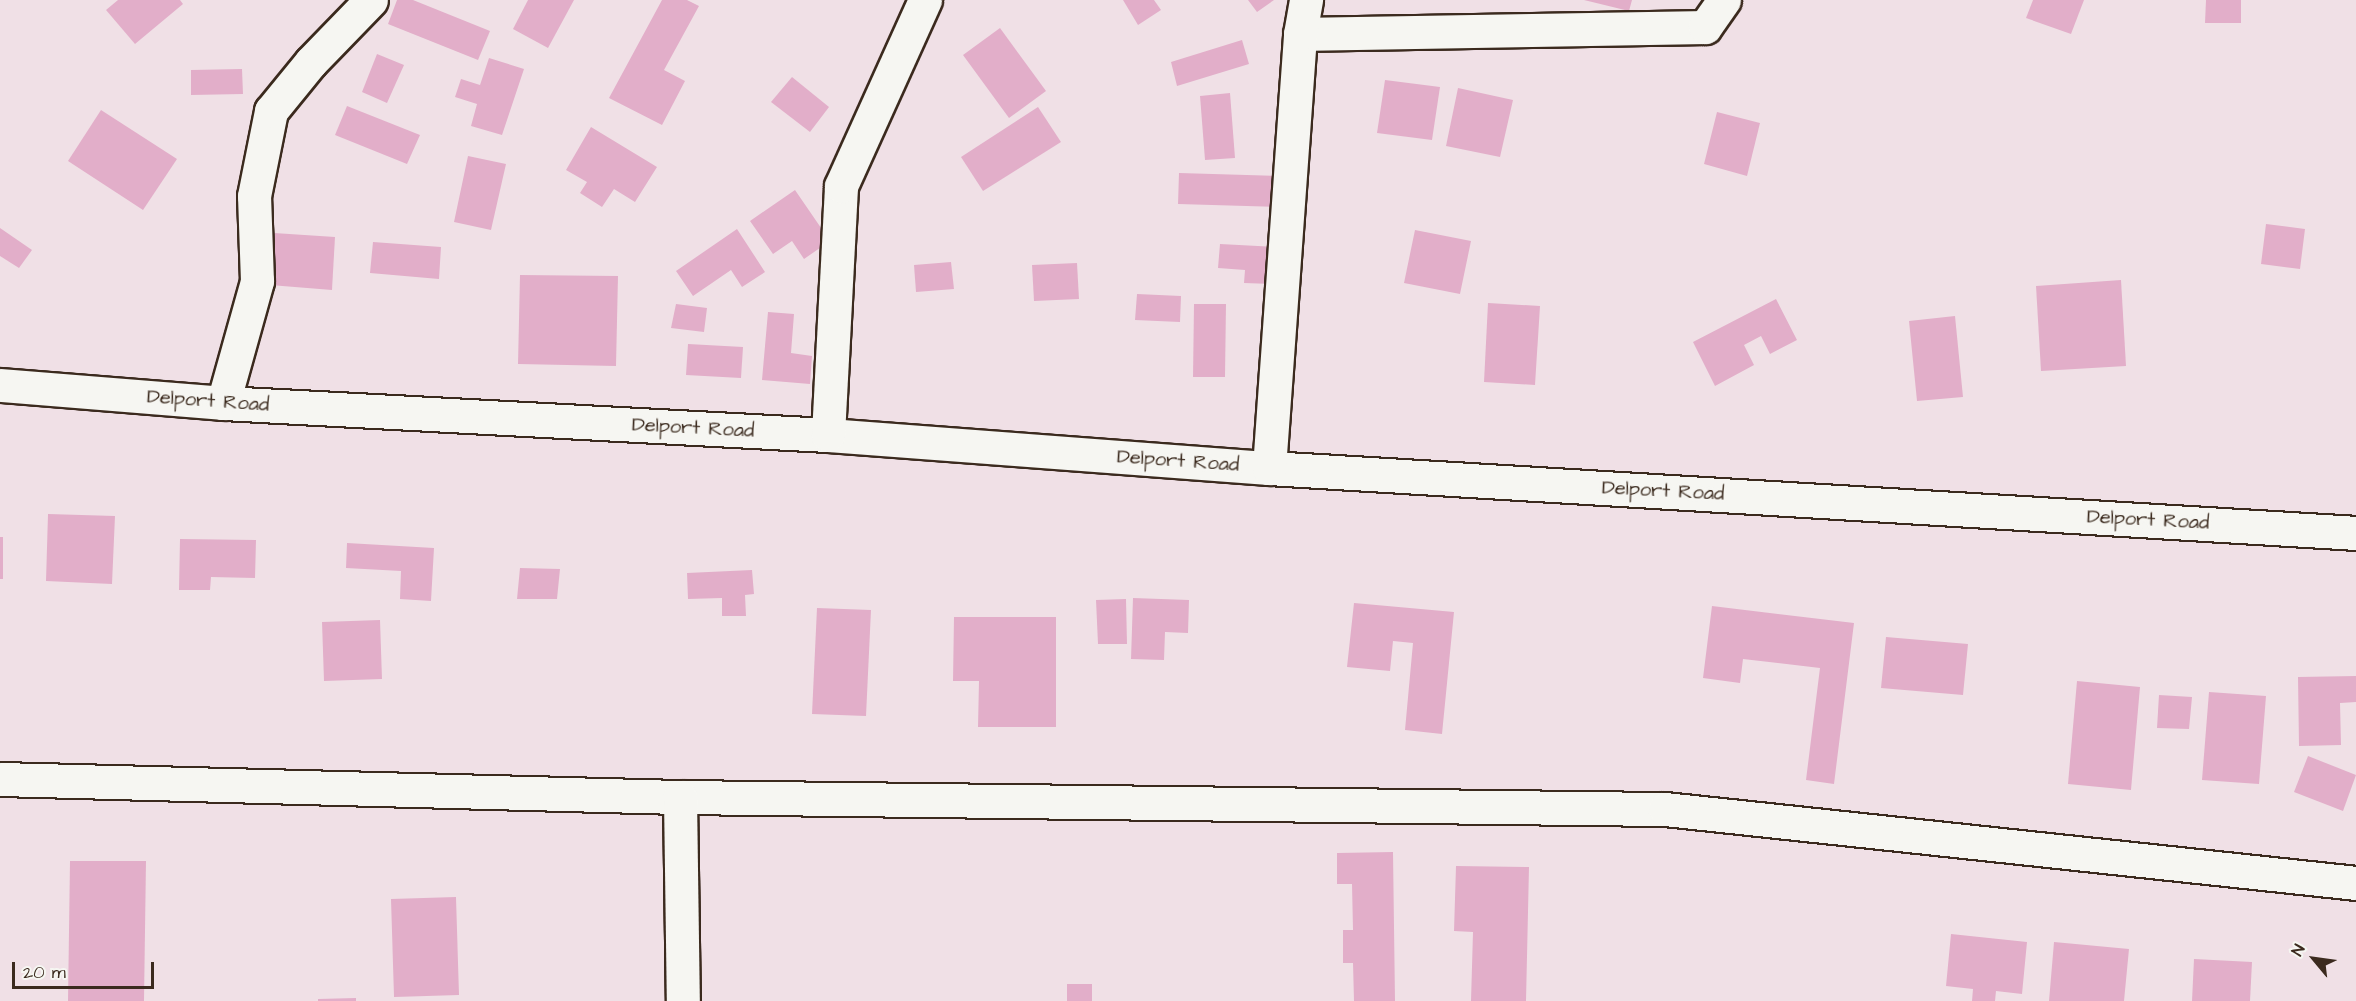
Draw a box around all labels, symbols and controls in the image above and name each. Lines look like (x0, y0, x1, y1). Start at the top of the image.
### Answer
street label: Delport Road (146, 385, 270, 417)
street label: Delport Road (631, 413, 755, 443)
street label: Delport Road (1116, 445, 1240, 477)
street label: Delport Road (1601, 476, 1725, 506)
street label: Delport Road (2086, 505, 2210, 535)
north arrow (2284, 929, 2344, 989)
text: N (2286, 941, 2310, 960)
scale bar (15, 950, 158, 988)
text: 20 m (23, 960, 66, 985)

